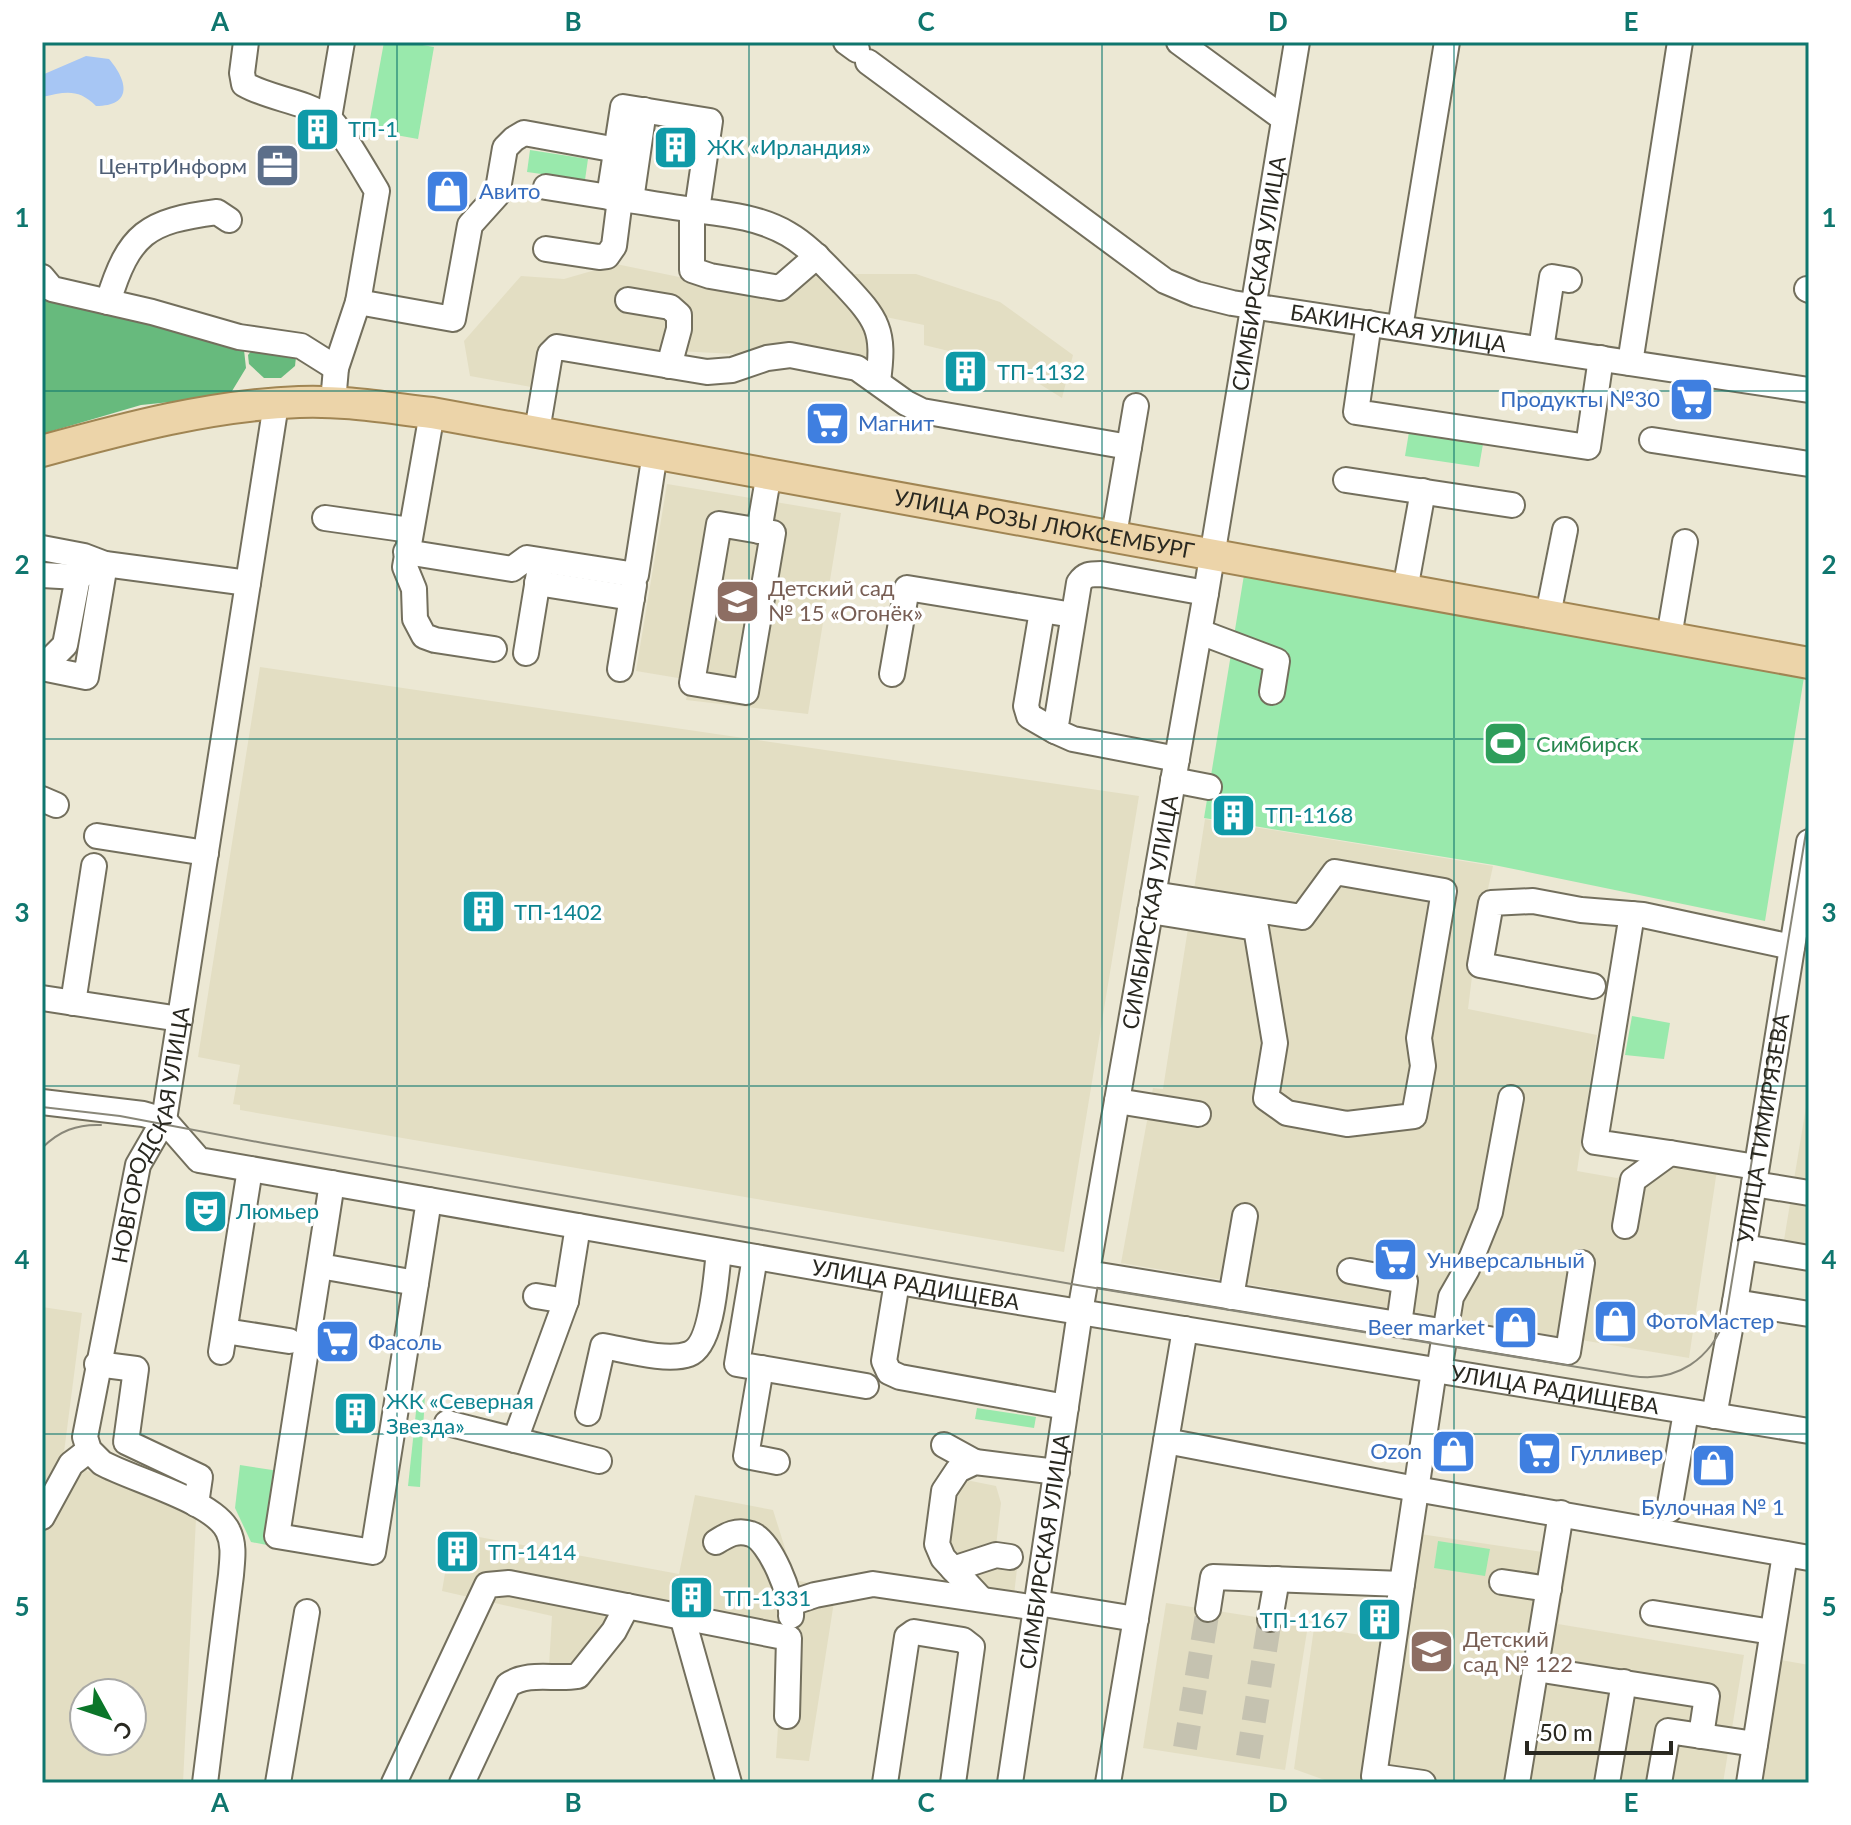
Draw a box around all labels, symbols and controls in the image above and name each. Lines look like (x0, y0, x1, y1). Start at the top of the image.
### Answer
text: A (210, 5, 230, 37)
text: B (564, 5, 582, 37)
text: C (917, 5, 935, 37)
text: D (1268, 5, 1288, 37)
text: E (1624, 5, 1638, 37)
building icon: ТП-1 (293, 105, 341, 153)
place label: ТП-1 (348, 115, 398, 142)
building icon: ЖК «Ирландия» (652, 123, 700, 171)
place label: ЖК «Ирландия» (707, 133, 871, 160)
office icon: ЦентрИнформ (254, 142, 302, 190)
place label: ЦентрИнформ (98, 152, 247, 179)
street label: СИМБИРСКАЯ УЛИЦА (1226, 154, 1291, 393)
shop icon: Авито (424, 167, 472, 215)
place label: Авито (479, 177, 541, 204)
text: 1 (14, 201, 30, 233)
text: 1 (1821, 201, 1837, 233)
street label: БАКИНСКАЯ УЛИЦА (1288, 298, 1509, 357)
building icon: ТП-1132 (942, 348, 990, 396)
place label: ТП-1132 (997, 358, 1085, 385)
supermarket icon: Продукты №30 (1667, 375, 1715, 423)
place label: Продукты №30 (1500, 385, 1660, 412)
supermarket icon: Магнит (803, 399, 851, 447)
place label: Магнит (858, 409, 934, 436)
street label: УЛИЦА РОЗЫ ЛЮКСЕМБУРГ (892, 483, 1197, 564)
text: 2 (14, 548, 30, 580)
text: 2 (1821, 548, 1837, 580)
place label: Детский сад № 15 «Огонёк» (768, 574, 923, 626)
school or university icon: Детский сад № 15 «Огонёк» (713, 577, 761, 625)
sports icon: Симбирск (1481, 720, 1529, 768)
place label: Симбирск (1536, 730, 1639, 757)
building icon: ТП-1168 (1210, 791, 1258, 839)
street label: СИМБИРСКАЯ УЛИЦА (1116, 793, 1183, 1031)
place label: ТП-1168 (1265, 801, 1353, 828)
building icon: ТП-1402 (459, 888, 507, 936)
text: 3 (14, 896, 30, 928)
text: 3 (1821, 896, 1837, 928)
place label: ТП-1402 (514, 898, 602, 925)
street label: НОВГОРОДСКАЯ УЛИЦА (105, 1004, 195, 1265)
street label: УЛИЦА ТИМИРЯЗЕВА (1731, 1011, 1794, 1245)
theatre icon: Люмьер (181, 1187, 229, 1235)
place label: Люмьер (235, 1197, 319, 1224)
supermarket icon: Универсальный (1372, 1236, 1420, 1284)
text: 4 (14, 1243, 30, 1275)
text: 4 (1821, 1243, 1837, 1275)
place label: Универсальный (1427, 1246, 1585, 1273)
street label: УЛИЦА РАДИЩЕВА (810, 1253, 1022, 1315)
shop icon: ФотоМастер (1591, 1297, 1639, 1345)
shop icon: Beer market (1492, 1303, 1540, 1351)
place label: ФотоМастер (1646, 1307, 1774, 1334)
place label: Beer market (1368, 1313, 1485, 1340)
supermarket icon: Фасоль (313, 1318, 361, 1366)
place label: Фасоль (368, 1328, 442, 1355)
street label: УЛИЦА РАДИЩЕВА (1449, 1359, 1661, 1419)
place label: ЖК «Северная Звезда» (386, 1387, 534, 1439)
building icon: ЖК «Северная Звезда» (331, 1390, 379, 1438)
shop icon: Ozon (1429, 1427, 1477, 1475)
supermarket icon: Гулливер (1515, 1429, 1563, 1477)
street label: СИМБИРСКАЯ УЛИЦА (1013, 1432, 1075, 1671)
place label: Ozon (1370, 1437, 1422, 1464)
place label: Гулливер (1570, 1439, 1663, 1466)
shop icon: Булочная № 1 (1689, 1442, 1737, 1490)
place label: Булочная № 1 (1641, 1493, 1785, 1520)
building icon: ТП-1414 (433, 1528, 481, 1576)
place label: ТП-1414 (488, 1538, 577, 1565)
building icon: ТП-1331 (668, 1574, 716, 1622)
place label: ТП-1331 (723, 1584, 811, 1611)
text: 5 (14, 1590, 30, 1622)
text: 5 (1821, 1590, 1837, 1622)
building icon: ТП-1167 (1355, 1596, 1403, 1644)
place label: ТП-1167 (1260, 1606, 1348, 1633)
place label: Детский сад № 122 (1463, 1625, 1573, 1677)
school or university icon: Детский сад № 122 (1408, 1628, 1456, 1676)
north arrow (68, 1677, 148, 1757)
scale bar (1527, 1705, 1671, 1755)
text: С (108, 1716, 139, 1745)
text: 50 m (1539, 1717, 1593, 1746)
text: A (210, 1786, 230, 1818)
text: B (564, 1786, 582, 1818)
text: C (917, 1786, 935, 1818)
text: D (1268, 1786, 1288, 1818)
text: E (1624, 1786, 1638, 1818)

